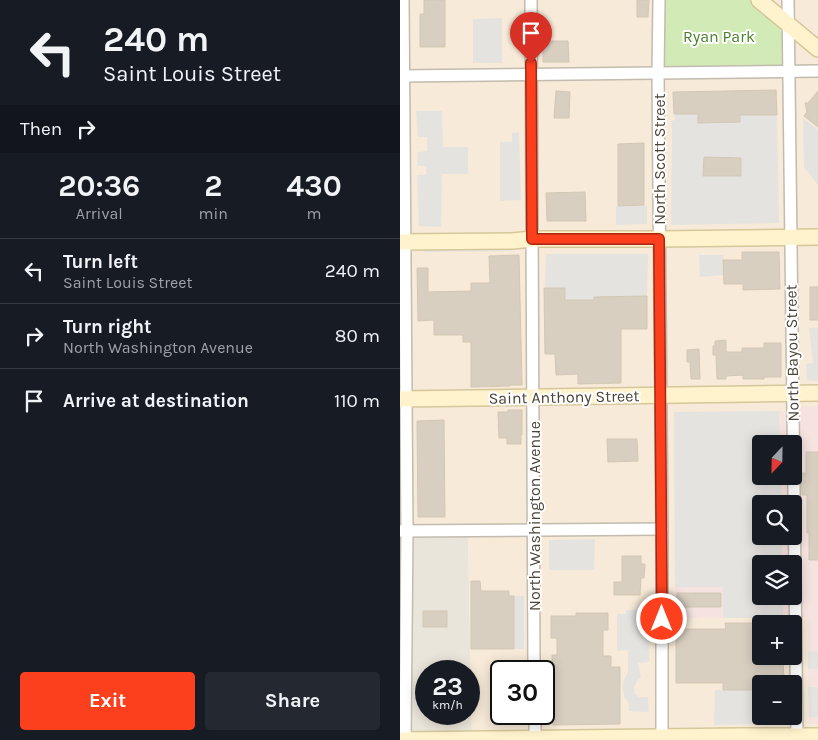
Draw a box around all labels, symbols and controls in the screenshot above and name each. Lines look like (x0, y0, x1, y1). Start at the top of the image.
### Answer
pin (510, 12, 552, 63)
text: 240 m (103, 19, 209, 60)
icon: arrive (517, 19, 545, 47)
icon: left (20, 20, 85, 85)
park label: Ryan Park (683, 27, 755, 46)
text: Saint Louis Street (103, 61, 281, 87)
street label: North Scott Street (650, 93, 669, 225)
icon: right (72, 115, 100, 143)
text: Then (20, 118, 62, 140)
text: 20:36 (58, 168, 140, 204)
text: 2 (204, 168, 222, 204)
text: 430 (286, 168, 342, 204)
text: Arrival (76, 204, 123, 223)
text: min (199, 204, 228, 223)
text: m (307, 204, 321, 223)
text: Turn left (63, 251, 138, 273)
icon: left (20, 257, 48, 285)
text: 240 m (325, 260, 380, 282)
text: Saint Louis Street (63, 273, 193, 292)
street label: North Bayou Street (781, 284, 803, 422)
text: Turn right (63, 316, 152, 338)
icon: right (20, 322, 48, 350)
text: 80 m (335, 325, 380, 347)
text: North Washington Avenue (63, 338, 253, 357)
street label: Saint Anthony Street (488, 386, 640, 408)
icon: arrive (20, 387, 48, 415)
text: Arrive at destination (63, 390, 249, 412)
text: 110 m (334, 390, 380, 412)
street label: North Washington Avenue (525, 421, 544, 611)
north arrow (752, 435, 802, 485)
map controls (752, 435, 802, 725)
button: search (752, 495, 802, 545)
button: layers (752, 555, 802, 605)
position arrow (635, 592, 687, 644)
button: + (752, 615, 802, 665)
speed limit sign: 30 (490, 660, 555, 725)
button: Exit (20, 672, 195, 730)
button: Share (205, 672, 380, 730)
text: 23 (432, 672, 463, 701)
button: − (752, 675, 802, 725)
text: km/h (432, 698, 463, 712)

